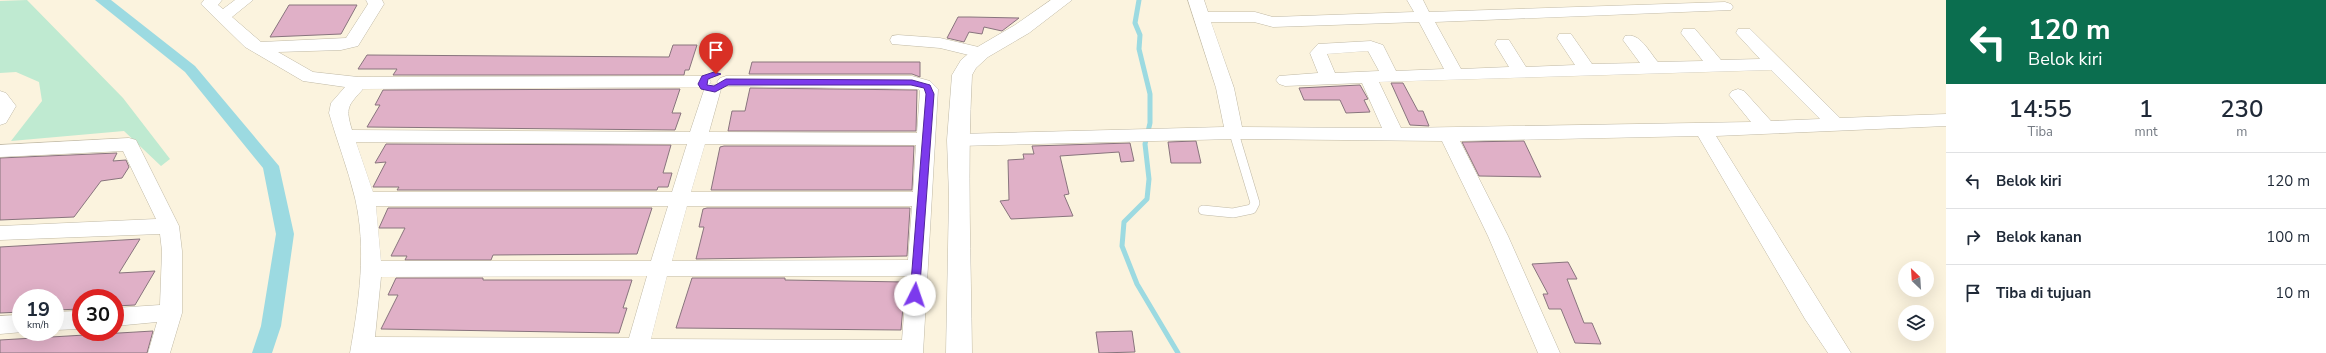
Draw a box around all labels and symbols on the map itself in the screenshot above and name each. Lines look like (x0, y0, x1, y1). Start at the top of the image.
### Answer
pin (699, 33, 733, 74)
north arrow (1898, 261, 1934, 297)
position arrow (894, 274, 936, 316)
speed limit sign: 30 (72, 289, 124, 341)

